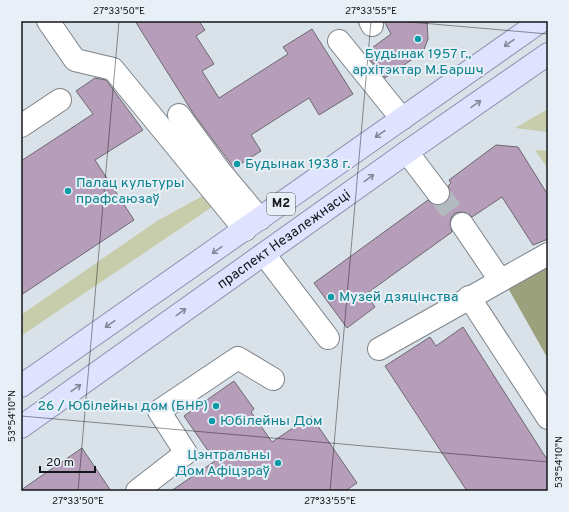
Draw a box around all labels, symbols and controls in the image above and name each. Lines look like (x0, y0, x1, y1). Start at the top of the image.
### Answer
text: 27°33'50"E (93, 5, 145, 18)
text: 27°33'55"E (345, 5, 397, 18)
marker: Будынак 1957 г., архітэктар М.Баршч (413, 34, 423, 44)
one-way arrow (504, 39, 515, 47)
place label: Будынак 1957 г., архітэктар М.Баршч (352, 46, 484, 79)
one-way arrow (470, 100, 481, 108)
one-way arrow (375, 130, 386, 138)
place label: Будынак 1938 г. (245, 156, 350, 173)
marker: Будынак 1938 г. (232, 159, 242, 169)
one-way arrow (364, 174, 375, 182)
place label: Палац культуры прафсаюзаў (76, 175, 185, 208)
marker: Палац культуры прафсаюзаў (63, 186, 73, 196)
street label: праспект Незалежнасці (214, 186, 354, 293)
road number: М2 (267, 193, 295, 215)
one-way arrow (211, 246, 222, 254)
place label: Музей дзяцінства (339, 289, 458, 306)
marker: Музей дзяцінства (326, 292, 336, 302)
one-way arrow (176, 308, 187, 316)
one-way arrow (105, 320, 116, 328)
one-way arrow (70, 384, 81, 392)
text: 53°54'10"N (6, 390, 19, 442)
place label: 26 / Юбілейны дом (БНР) (38, 398, 208, 415)
marker: 26 / Юбілейны дом (БНР) (211, 401, 221, 411)
place label: Юбілейны Дом (220, 413, 323, 430)
marker: Юбілейны Дом (207, 416, 217, 426)
text: 53°54'10"N (553, 436, 566, 488)
place label: Цэнтральны Дом Афіцэраў (175, 447, 270, 480)
scale bar (40, 448, 95, 474)
text: 20 m (46, 455, 74, 471)
marker: Цэнтральны Дом Афіцэраў (273, 458, 283, 468)
text: 27°33'50"E (52, 495, 104, 508)
text: 27°33'55"E (304, 495, 356, 508)

